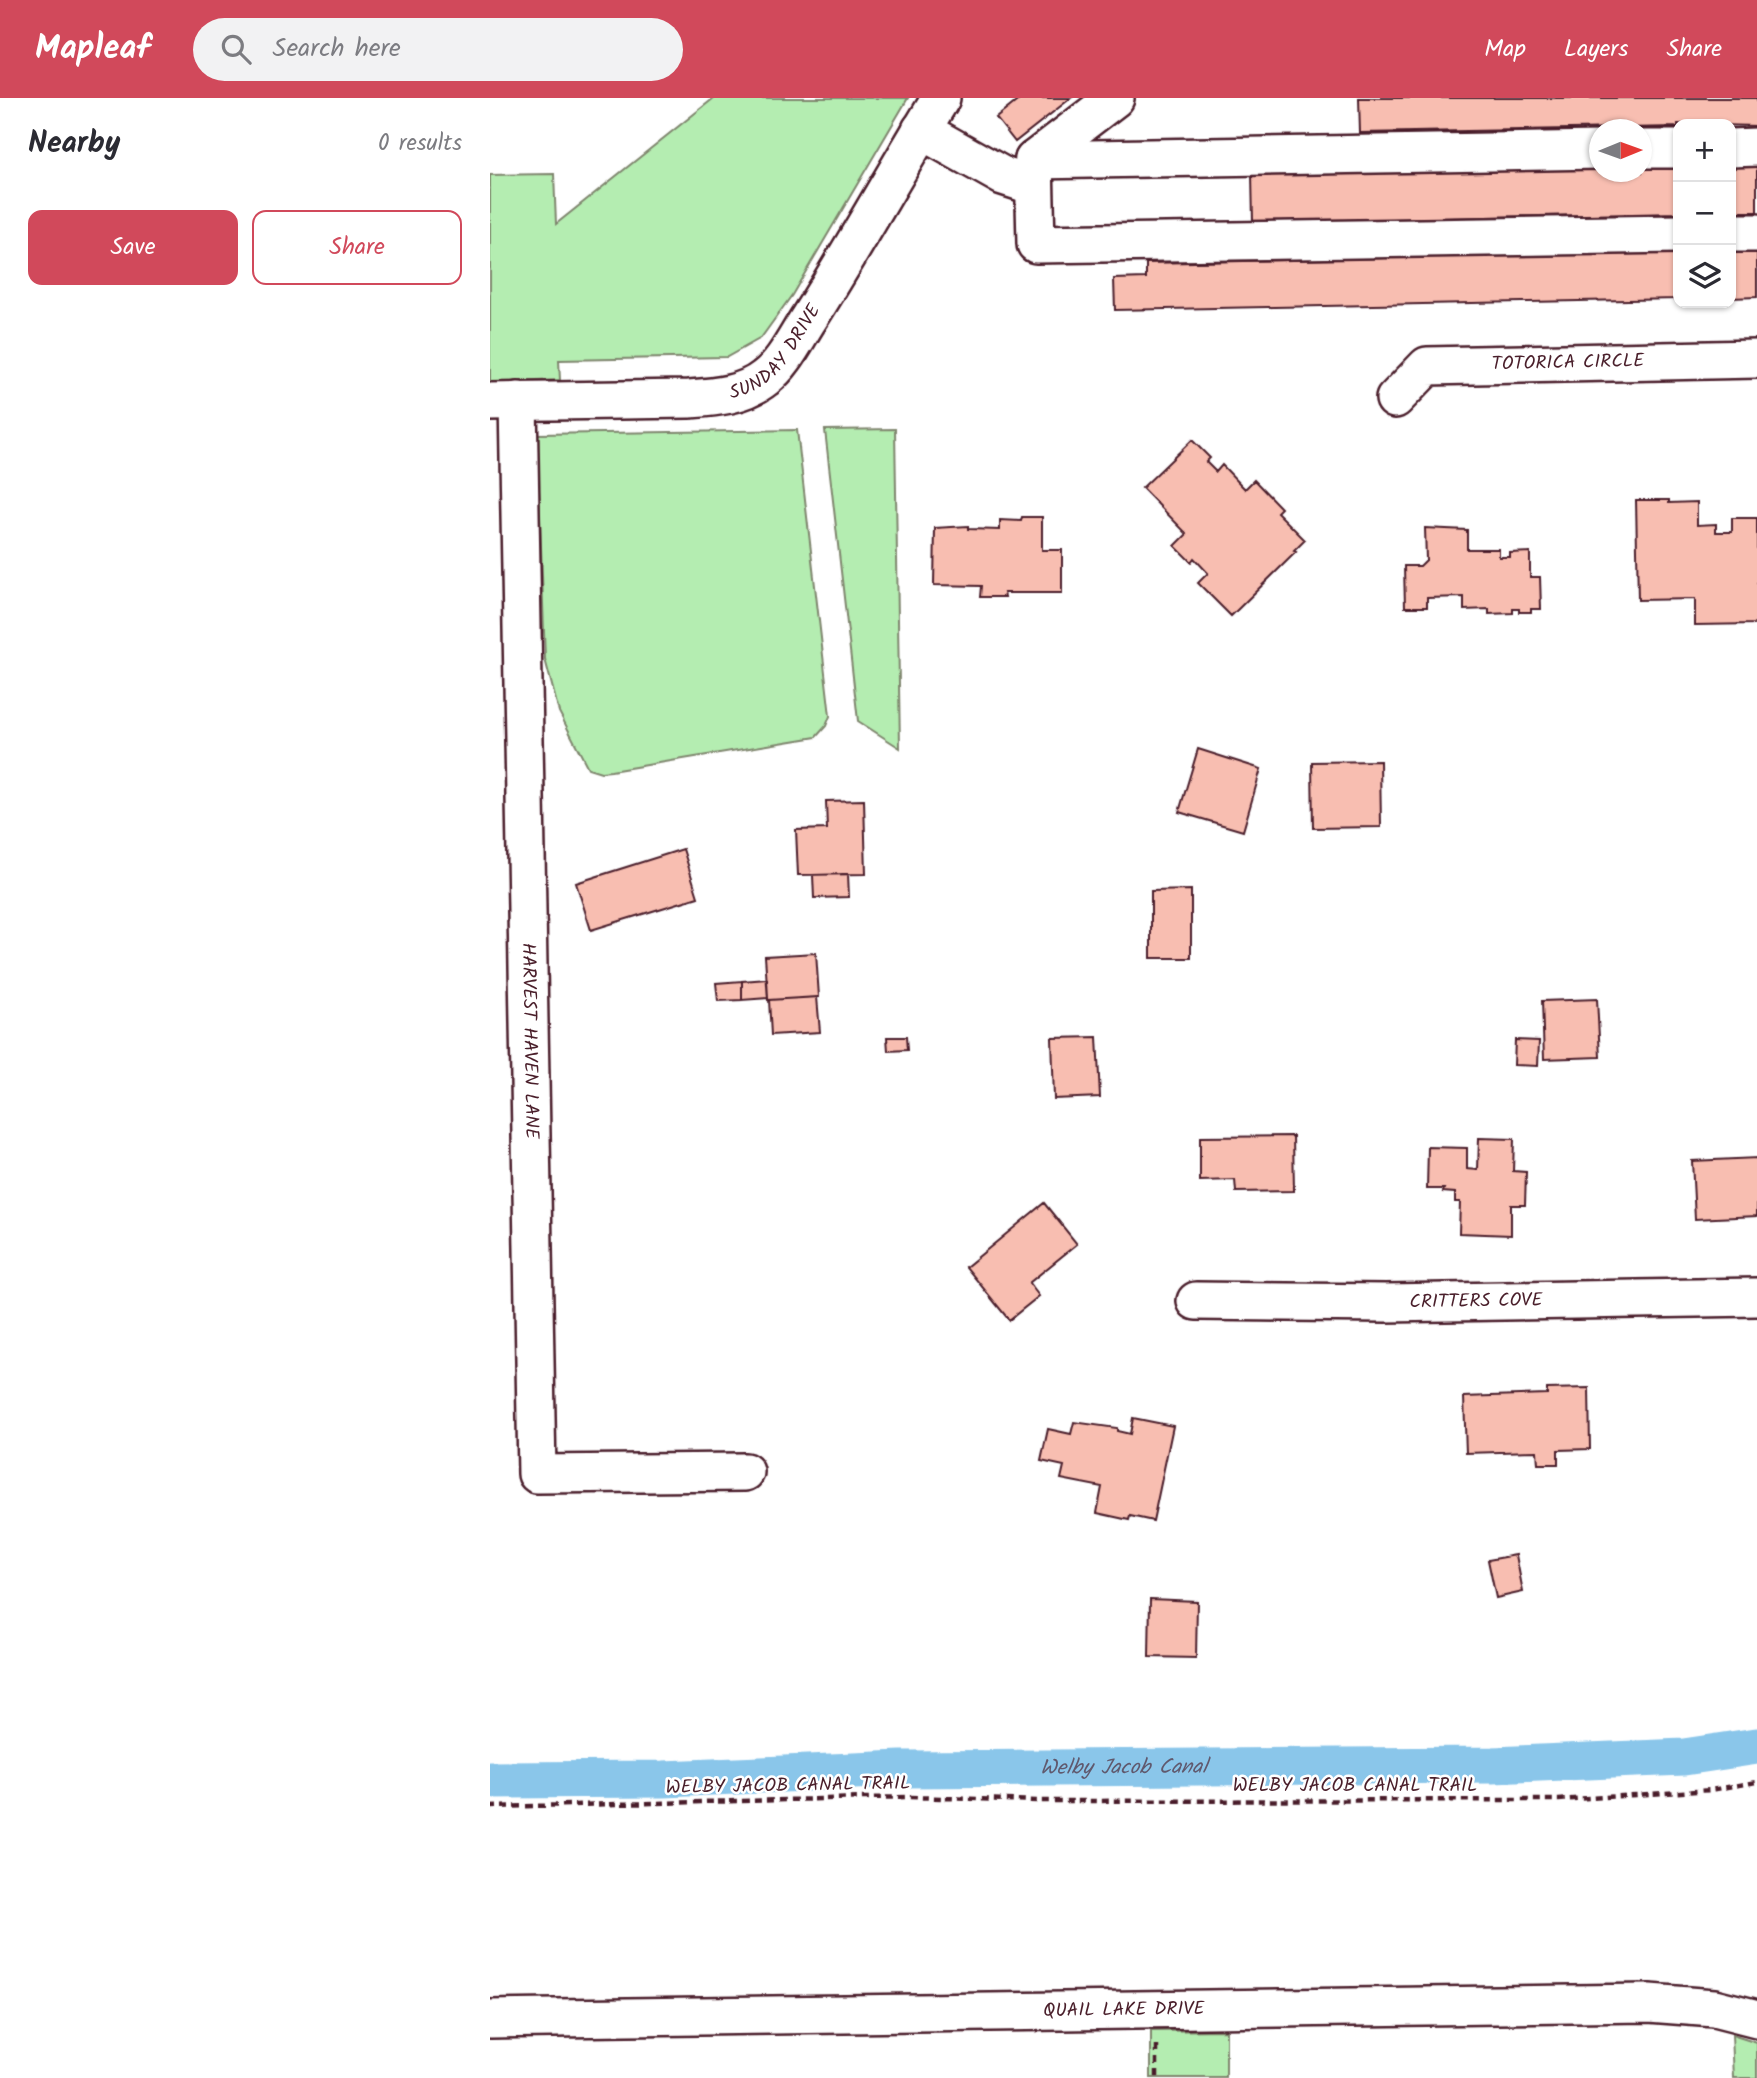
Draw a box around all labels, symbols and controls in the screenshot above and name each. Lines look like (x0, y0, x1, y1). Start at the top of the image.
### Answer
search box (193, 18, 683, 81)
text: Mapleaf (35, 23, 151, 76)
text: Search here (273, 28, 401, 70)
icon: search (217, 30, 255, 68)
text: Map (1484, 30, 1526, 69)
text: Layers (1564, 30, 1628, 69)
text: Share (1666, 30, 1722, 69)
north arrow (1589, 119, 1652, 182)
map controls (1673, 119, 1736, 308)
button: + (1673, 119, 1736, 182)
text: Nearby (28, 120, 120, 168)
text: 0 results (378, 126, 462, 162)
button: − (1673, 182, 1736, 245)
button: Save (28, 210, 238, 285)
button: Share (252, 210, 462, 285)
button: layers (1673, 245, 1736, 308)
street label: SUNDAY DRIVE (726, 298, 829, 409)
street label: TOTORICA CIRCLE (1491, 346, 1645, 380)
street label: HARVEST HAVEN LANE (513, 942, 546, 1140)
street label: CRITTERS COVE (1409, 1285, 1544, 1318)
water label: Welby Jacob Canal (1040, 1750, 1211, 1785)
street label: WELBY JACOB CANAL TRAIL (665, 1769, 911, 1803)
street label: WELBY JACOB CANAL TRAIL (1233, 1771, 1477, 1801)
street label: QUAIL LAKE DRIVE (1043, 1994, 1206, 2026)

